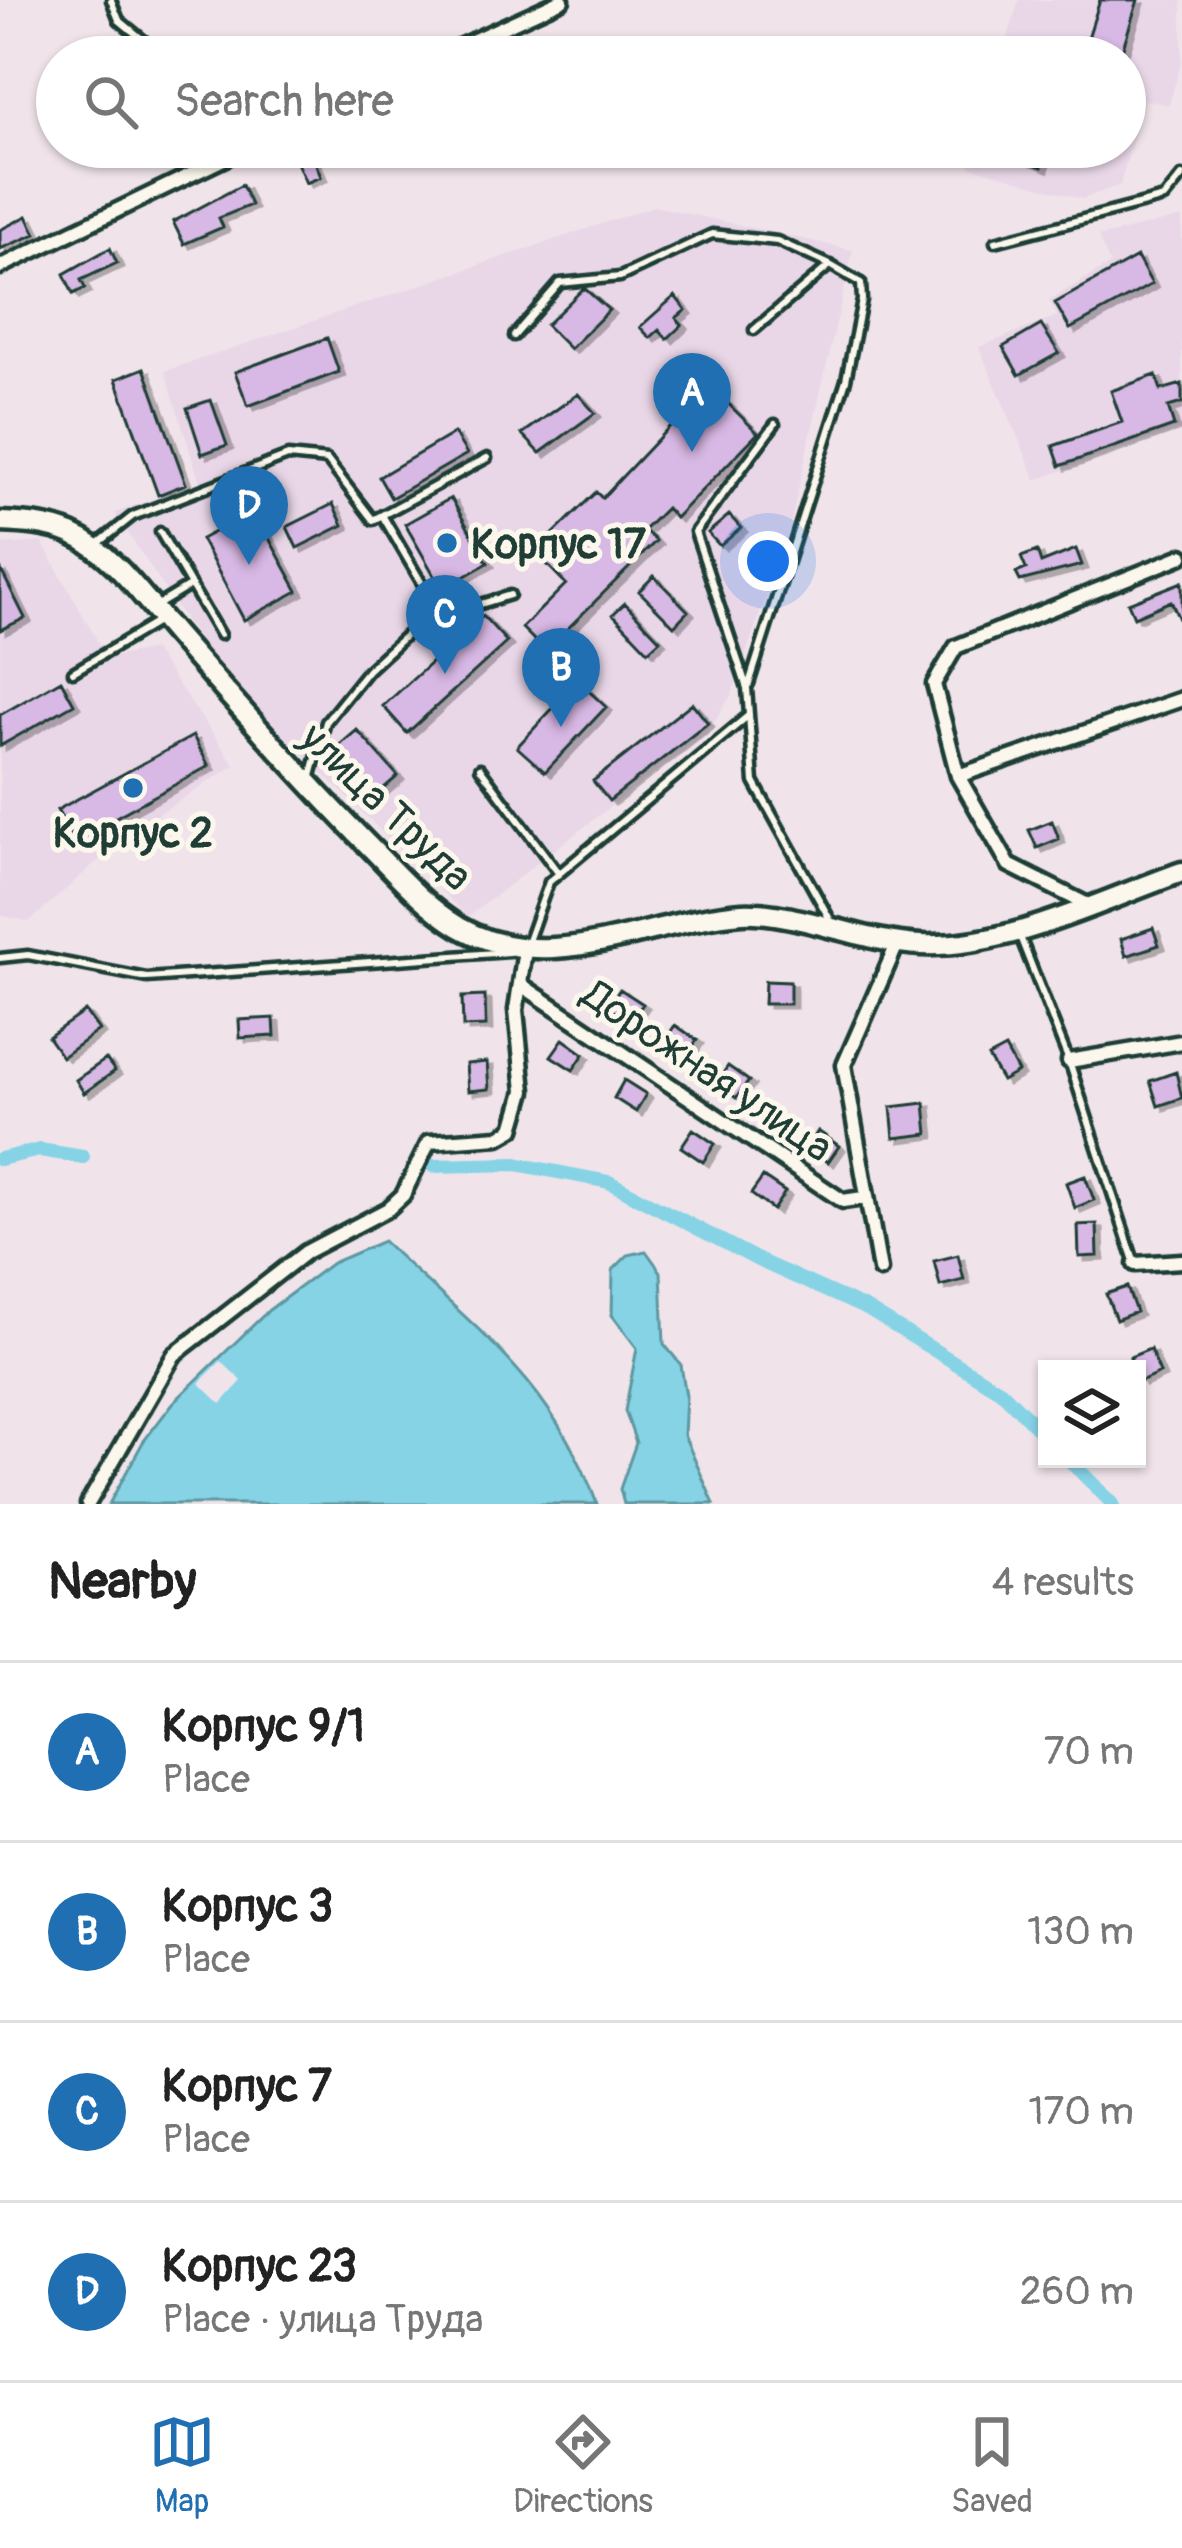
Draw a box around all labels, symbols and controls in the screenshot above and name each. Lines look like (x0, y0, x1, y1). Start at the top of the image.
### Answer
search box (36, 36, 1146, 168)
icon: search (78, 69, 144, 135)
text: Search here (174, 74, 394, 130)
pin: A (653, 353, 731, 452)
pin: D (210, 466, 288, 565)
place label: Корпус 17 (471, 519, 647, 571)
marker: Корпус 17 (434, 530, 460, 556)
your location (738, 531, 798, 591)
pin: C (406, 575, 484, 674)
pin: B (522, 628, 600, 727)
street label: улица Труда (288, 712, 483, 902)
marker: Корпус 2 (120, 775, 146, 801)
place label: Корпус 2 (53, 808, 213, 860)
street label: Дорожная улица (570, 968, 842, 1175)
map controls (1038, 1360, 1146, 1468)
button: layers (1038, 1360, 1146, 1468)
text: Nearby (48, 1550, 196, 1614)
text: 4 results (992, 1558, 1134, 1607)
text: Корпус 9/1 (162, 1699, 365, 1755)
text: A (74, 1727, 100, 1776)
text: 70 m (1044, 1727, 1134, 1776)
text: Place (162, 1755, 250, 1804)
text: Корпус 3 (162, 1879, 333, 1935)
text: B (76, 1907, 98, 1956)
text: 130 m (1027, 1907, 1134, 1956)
text: Place (162, 1935, 250, 1984)
text: Корпус 7 (162, 2059, 332, 2115)
text: C (75, 2087, 99, 2136)
text: 170 m (1028, 2087, 1134, 2136)
text: Place (162, 2115, 250, 2164)
text: Корпус 23 (162, 2239, 357, 2295)
text: D (75, 2267, 99, 2316)
text: 260 m (1020, 2267, 1134, 2316)
text: Place · улица Труда (162, 2295, 483, 2344)
tab: Map (149, 2409, 215, 2522)
tab: Directions (513, 2409, 653, 2522)
tab: Saved (951, 2409, 1033, 2522)

